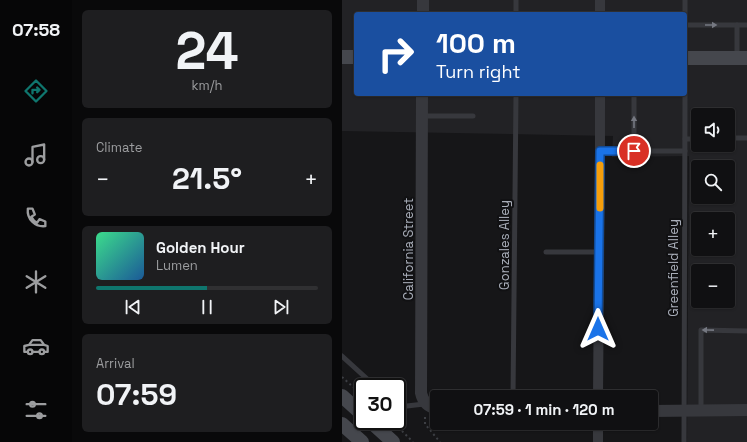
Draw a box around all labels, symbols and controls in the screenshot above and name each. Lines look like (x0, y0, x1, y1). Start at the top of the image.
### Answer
text: 07:58 (12, 18, 60, 41)
text: 24 (175, 18, 239, 84)
one-way arrow (705, 22, 718, 28)
text: 100 m (436, 25, 516, 61)
icon: right (370, 28, 422, 80)
text: Turn right (436, 60, 520, 83)
icon: directions (22, 77, 50, 105)
text: km/h (192, 77, 222, 94)
map controls (691, 108, 735, 308)
button: sound (691, 108, 735, 152)
one-way arrow (631, 115, 637, 128)
pin (617, 134, 651, 168)
text: Climate (96, 139, 142, 156)
icon: arrive (623, 140, 645, 162)
icon: music (22, 141, 50, 169)
text: 21.5° (172, 159, 242, 198)
button: search (691, 160, 735, 204)
text: − (96, 165, 110, 193)
text: + (304, 165, 318, 193)
street label: California Street (400, 198, 417, 300)
street label: Gonzales Alley (496, 200, 513, 290)
icon: phone (22, 204, 50, 232)
button: + (691, 212, 735, 256)
street label: Greenfield Alley (665, 219, 682, 317)
text: Golden Hour (156, 238, 245, 257)
text: Lumen (156, 257, 198, 274)
button: − (691, 264, 735, 308)
icon: climate (22, 268, 50, 296)
icon: previous (122, 296, 144, 318)
icon: pause (196, 296, 218, 318)
icon: next (270, 296, 292, 318)
position arrow (577, 308, 619, 350)
one-way arrow (702, 327, 714, 334)
icon: car (22, 332, 50, 360)
text: Arrival (96, 355, 135, 372)
text: 07:59 (96, 375, 177, 414)
speed limit sign: 30 (354, 378, 406, 430)
icon: filters (22, 396, 50, 424)
text: 07:59 · 1 min · 120 m (474, 400, 614, 419)

